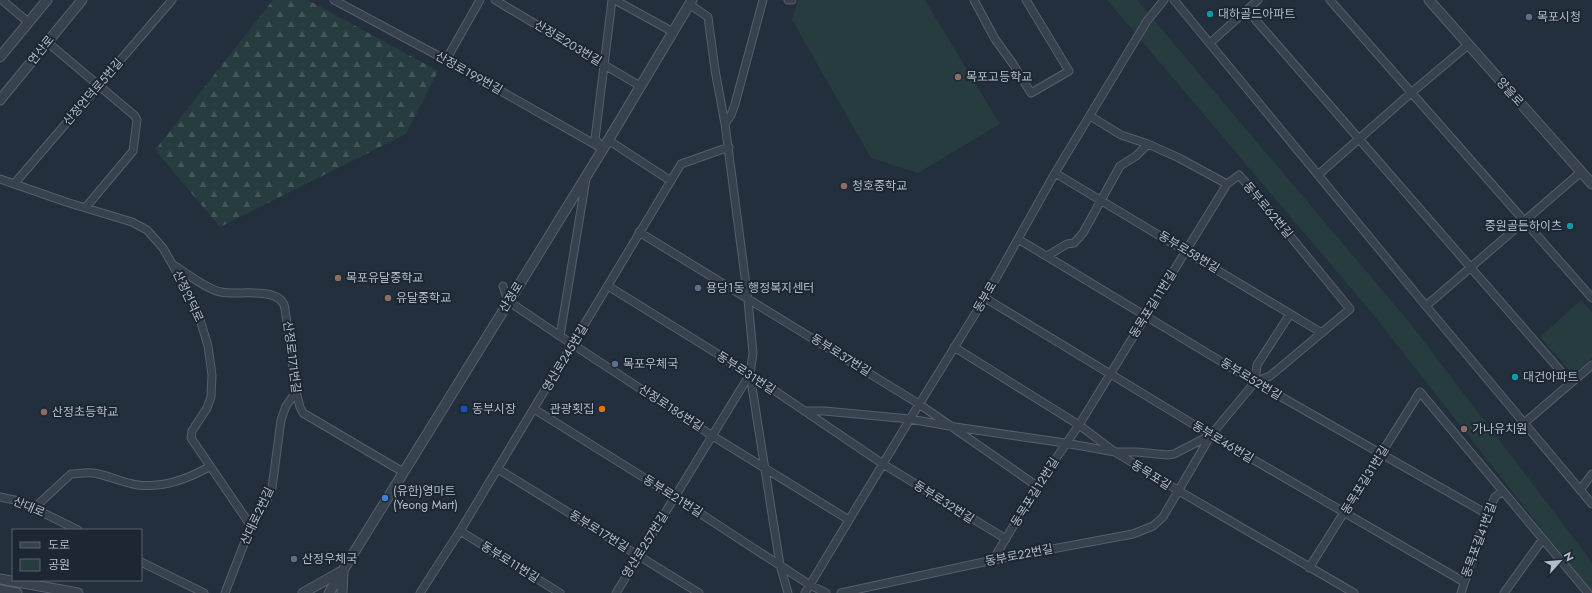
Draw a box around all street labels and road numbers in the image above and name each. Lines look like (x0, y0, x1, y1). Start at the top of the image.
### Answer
street label: 산정로203번길 (531, 16, 605, 70)
street label: 연산로 (24, 31, 58, 69)
street label: 산정로199번길 (432, 47, 506, 99)
street label: 산정언덕로5번길 (59, 54, 127, 130)
street label: 양을로 (1492, 74, 1528, 110)
street label: 동부로62번길 (1239, 178, 1297, 242)
street label: 동부로58번길 (1155, 227, 1223, 277)
street label: 산정언덕로 (168, 267, 208, 325)
street label: 동목포길11번길 (1125, 267, 1181, 341)
street label: 산정로 (495, 278, 527, 316)
street label: 동부로 (969, 278, 1001, 316)
street label: 산정로171번길 (279, 320, 305, 394)
street label: 영산로245번길 (538, 321, 592, 395)
street label: 동부로37번길 (807, 329, 875, 381)
street label: 동부로31번길 (713, 347, 779, 399)
street label: 동부로52번길 (1217, 354, 1285, 404)
street label: 산정로186번길 (635, 380, 707, 436)
street label: 동부로46번길 (1189, 416, 1257, 468)
street label: 동목포길31번길 (1337, 442, 1393, 518)
street label: 동목포길12번길 (1007, 454, 1063, 530)
street label: 동목포길 (1128, 456, 1174, 494)
street label: 동부로21번길 (640, 470, 706, 522)
street label: 동부로32번길 (910, 476, 978, 528)
street label: 산대로2번길 (236, 484, 278, 548)
street label: 산대로 (10, 492, 48, 522)
street label: 동목포길41번길 (1457, 500, 1501, 580)
street label: 동부로17번길 (566, 506, 632, 556)
street label: 영산로257번길 (617, 508, 673, 582)
street label: 동부로11번길 (477, 537, 543, 587)
street label: 동부로22번길 (983, 540, 1055, 570)

